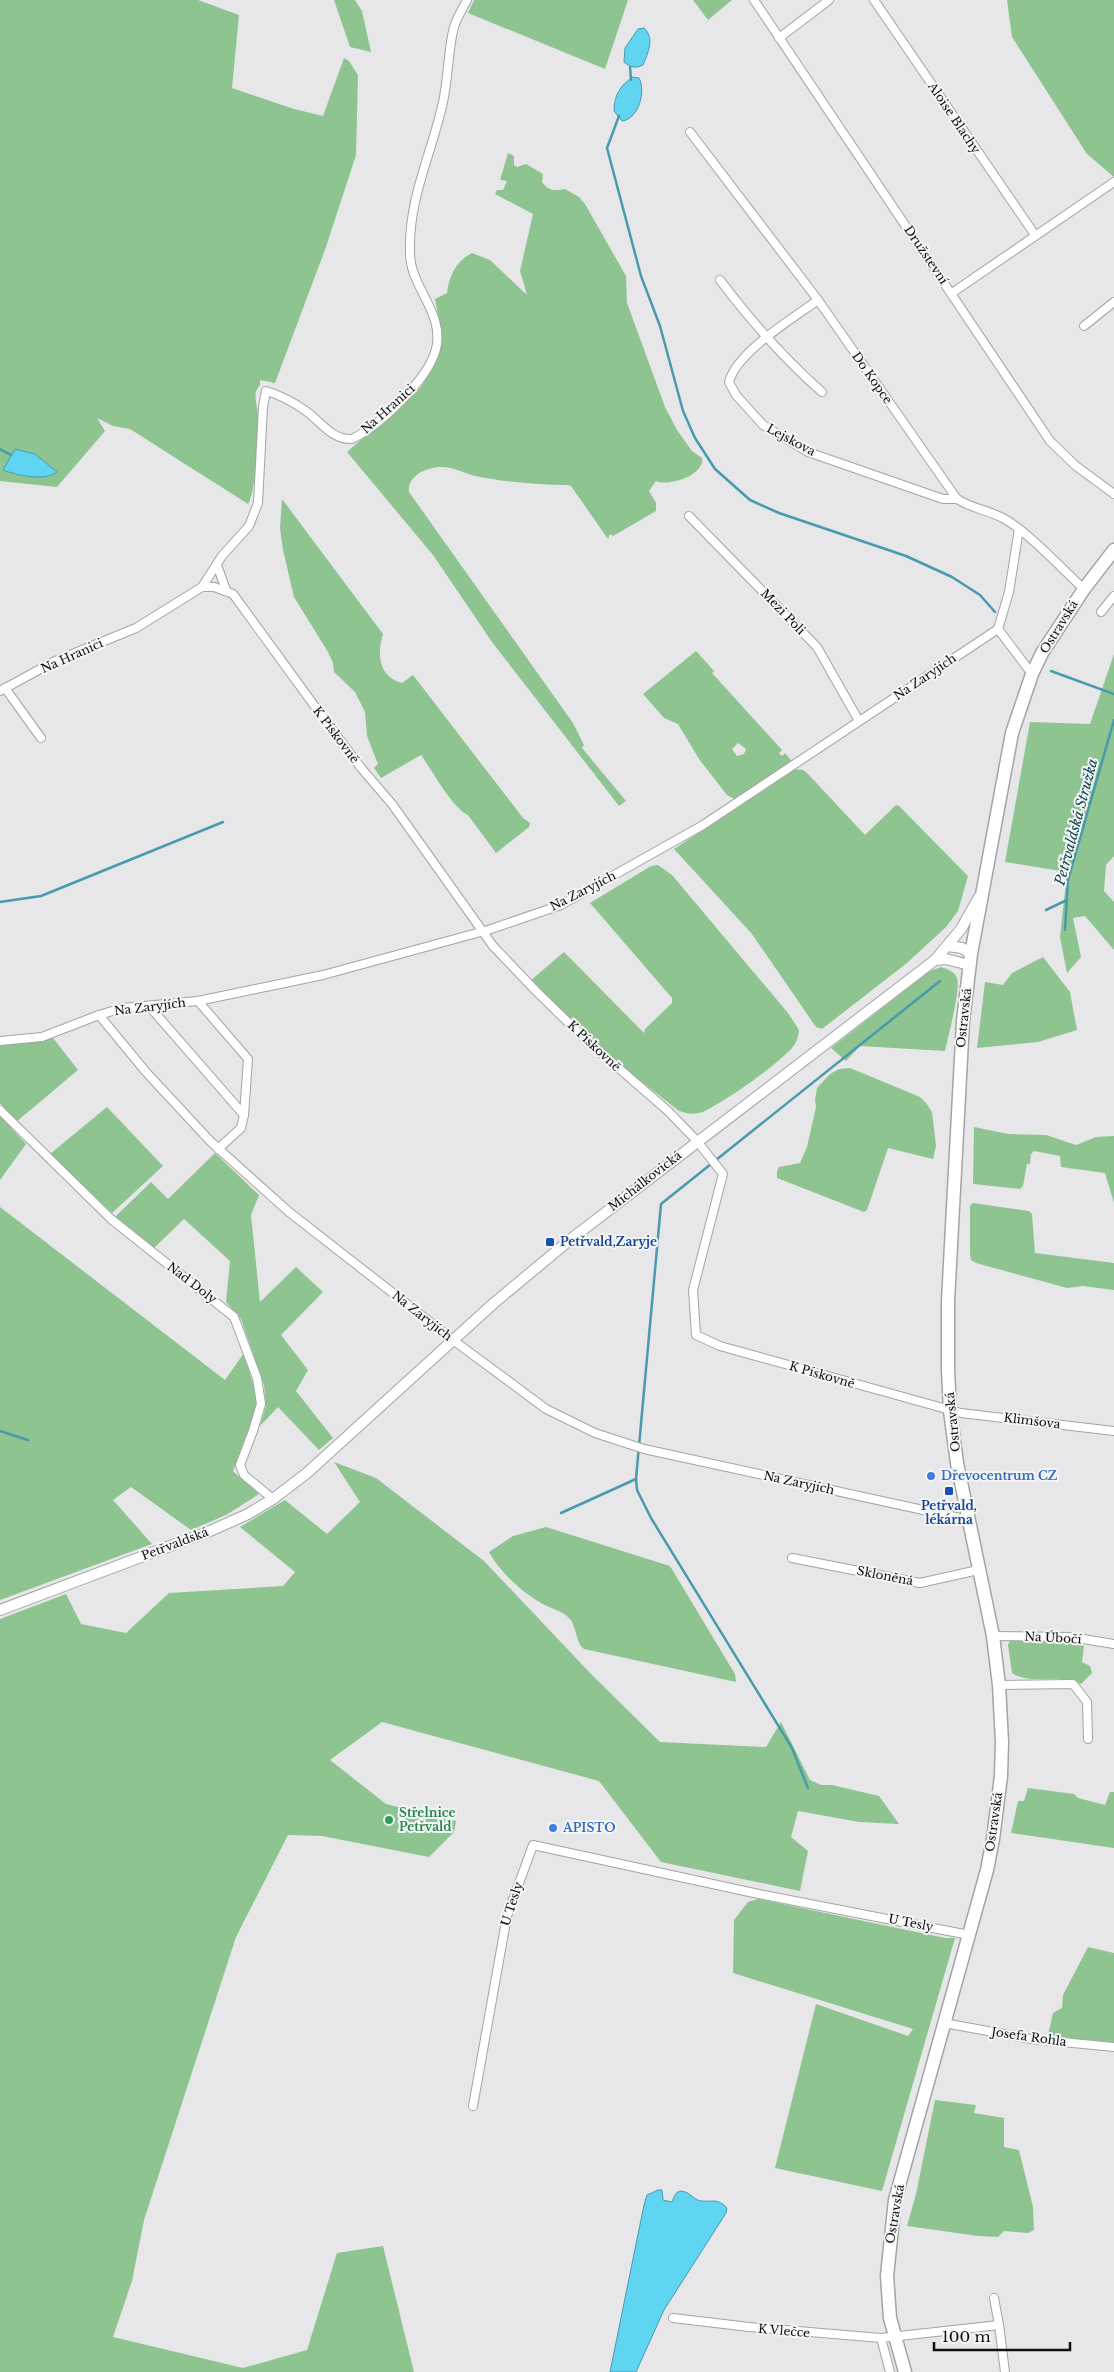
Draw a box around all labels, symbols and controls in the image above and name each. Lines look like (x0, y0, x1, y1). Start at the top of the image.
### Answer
street label: Aloise Blachy (925, 78, 984, 156)
street label: Družstevní (901, 223, 952, 288)
street label: Do Kopce (849, 349, 896, 407)
street label: Na Hranici (358, 381, 417, 437)
street label: Lejskova (764, 420, 819, 459)
street label: Mezi Poli (758, 586, 809, 638)
street label: Ostravská (1036, 597, 1081, 656)
street label: Na Hranici (38, 635, 105, 676)
street label: Na Zaryjích (891, 650, 959, 703)
street label: K Pískovně (310, 703, 363, 766)
water label: Petřvaldská Stružka (1050, 757, 1102, 888)
street label: Na Zaryjích (547, 868, 618, 914)
street label: Ostravská (953, 987, 974, 1049)
street label: Na Zaryjích (113, 995, 187, 1018)
street label: K Pískovně (565, 1017, 624, 1074)
street label: Michálkovická (605, 1147, 685, 1214)
place label: Petřvald,Zaryje (560, 1234, 657, 1249)
marker: Petřvald,Zaryje (544, 1236, 556, 1248)
street label: Nad Doly (164, 1259, 220, 1306)
street label: Na Zaryjích (389, 1288, 455, 1344)
street label: K Pískovně (788, 1358, 857, 1391)
street label: Ostravská (942, 1391, 963, 1453)
street label: Klimšova (1003, 1410, 1062, 1431)
street label: Na Zaryjích (762, 1468, 836, 1497)
place label: Dřevocentrum CZ (941, 1468, 1058, 1483)
marker: Dřevocentrum CZ (925, 1470, 937, 1482)
marker: Petřvald, lékárna (943, 1485, 955, 1497)
place label: Petřvald, lékárna (921, 1498, 977, 1527)
street label: Petřvaldská (139, 1524, 211, 1563)
street label: Skloněná (856, 1563, 915, 1588)
street label: Na Úbočí (1024, 1628, 1083, 1647)
street label: Ostravská (982, 1791, 1005, 1853)
place label: Střelnice Petřvald (399, 1805, 456, 1834)
marker: Střelnice Petřvald (383, 1814, 395, 1826)
place label: APISTO (562, 1820, 616, 1835)
marker: APISTO (547, 1822, 559, 1834)
street label: U Tesly (497, 1880, 526, 1928)
street label: U Tesly (887, 1911, 935, 1934)
street label: Josefa Rohla (989, 2024, 1068, 2049)
street label: Ostravská (882, 2183, 907, 2245)
scale bar (934, 2320, 1070, 2352)
street label: K Vlečce (757, 2321, 811, 2340)
text: 100 m (942, 2327, 991, 2346)

